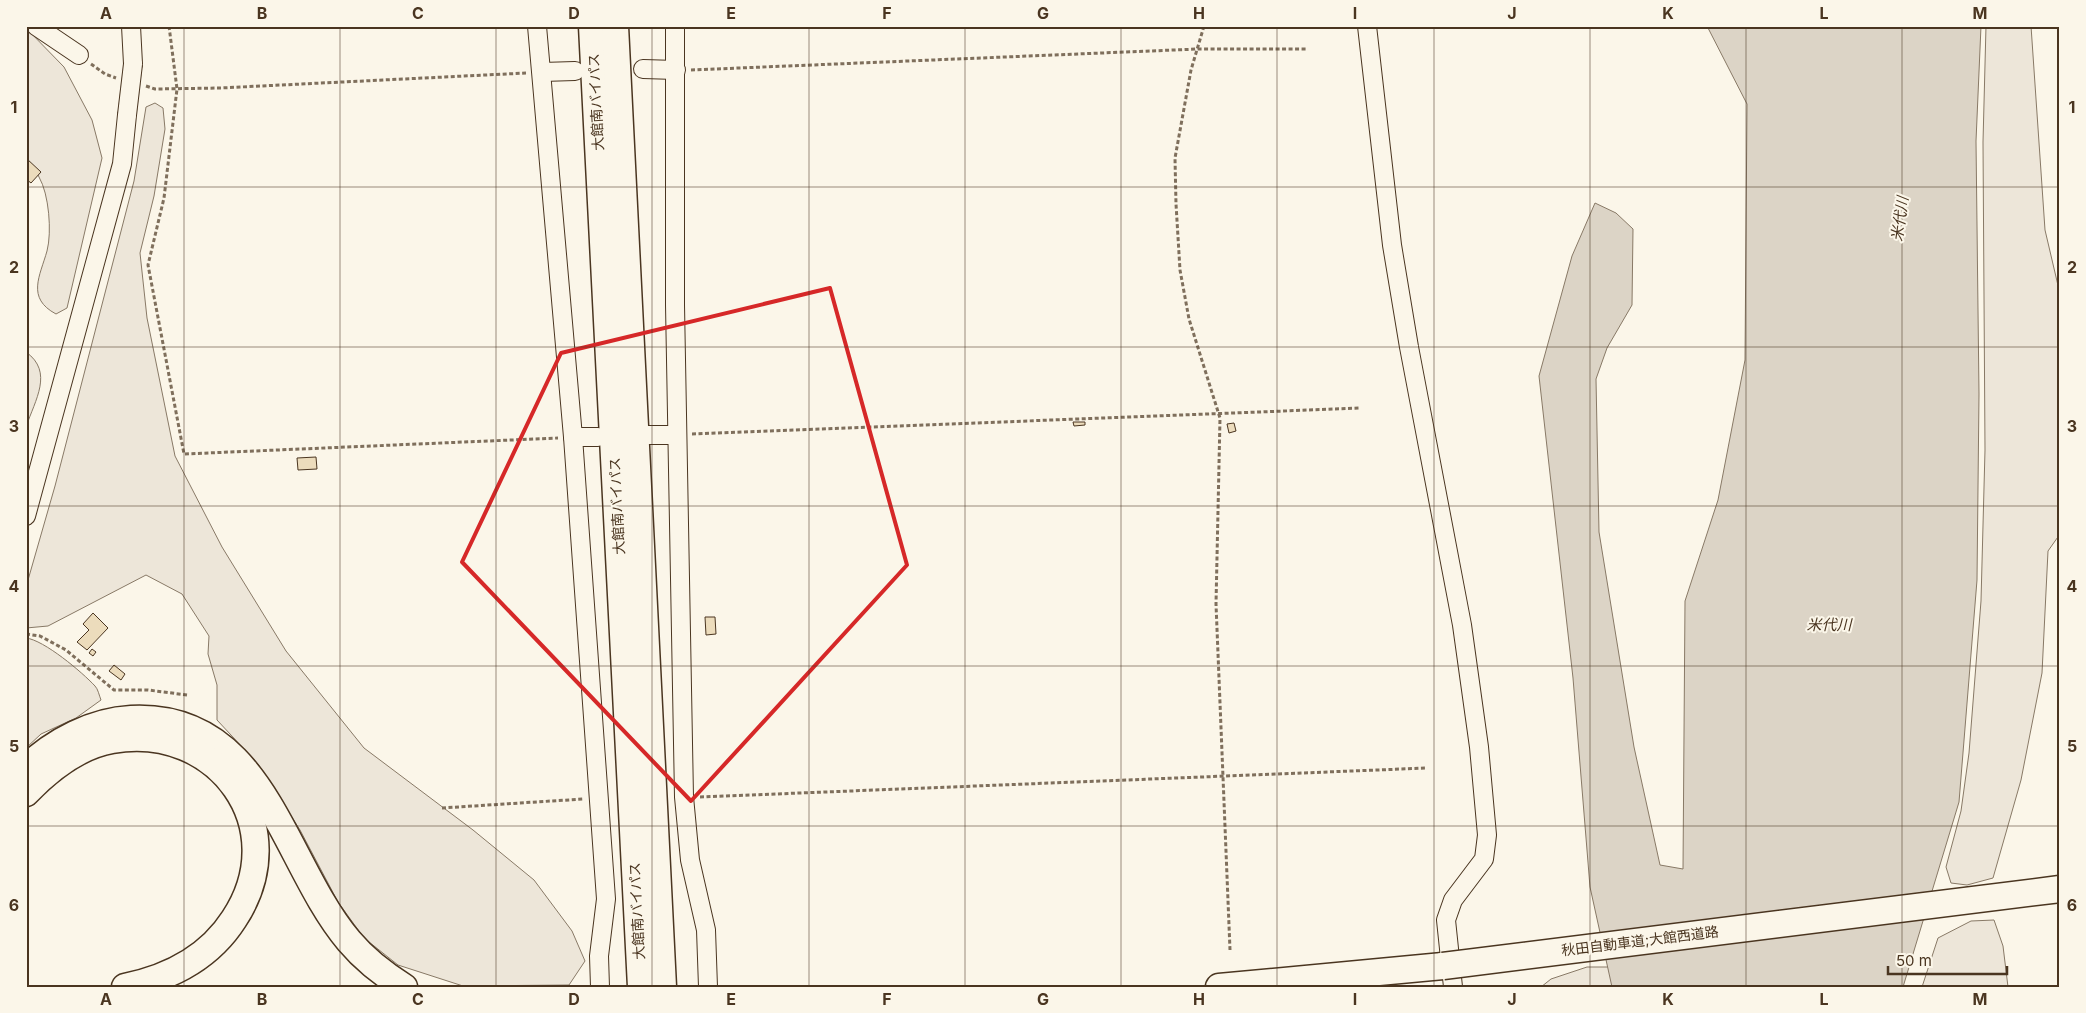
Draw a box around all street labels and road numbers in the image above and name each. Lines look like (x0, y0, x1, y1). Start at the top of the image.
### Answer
street label: 大館南バイパス (584, 53, 607, 151)
street label: 大館南バイパス (605, 457, 628, 555)
street label: 大館南バイパス (625, 862, 648, 960)
street label: 秋田自動車道;大館西道路 (1560, 922, 1720, 959)

